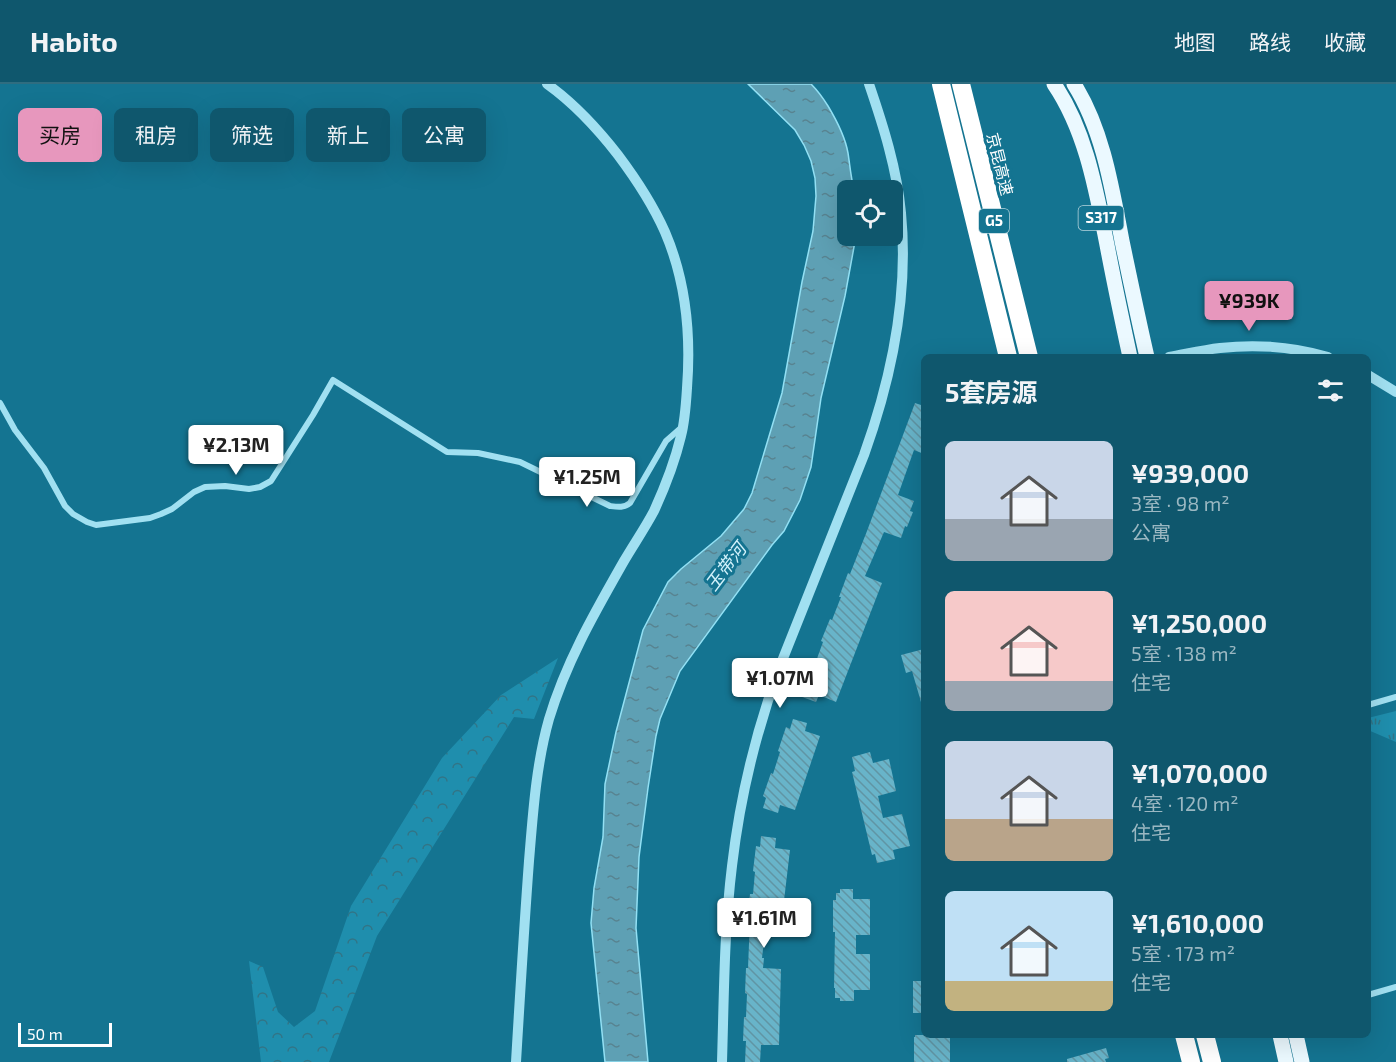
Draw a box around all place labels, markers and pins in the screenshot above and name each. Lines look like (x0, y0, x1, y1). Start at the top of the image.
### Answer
pin: ¥939K (1207, 281, 1291, 332)
pin: ¥2.13M (187, 425, 285, 476)
pin: ¥1.25M (538, 457, 636, 508)
pin: ¥1.07M (731, 658, 829, 709)
pin: ¥1.61M (715, 898, 813, 949)

